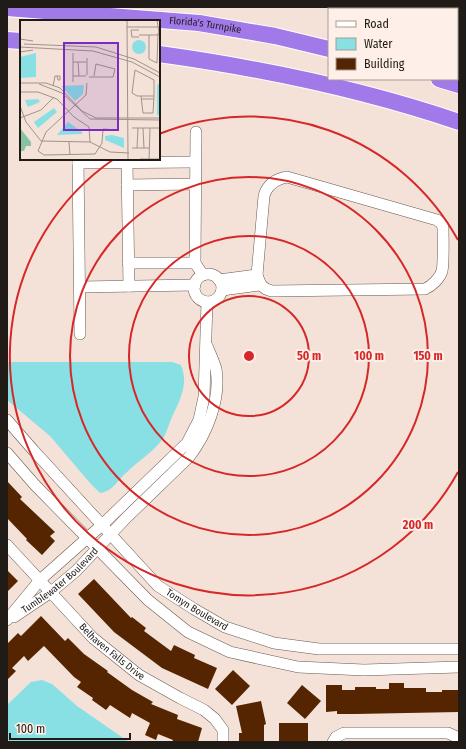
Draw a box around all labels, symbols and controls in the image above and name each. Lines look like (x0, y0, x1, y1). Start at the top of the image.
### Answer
legend (328, 8, 458, 80)
street label: Florida's Turnpike (169, 15, 242, 36)
text: Road (364, 17, 389, 31)
inset map (20, 20, 160, 160)
text: Water (364, 37, 393, 51)
text: Building (364, 57, 405, 71)
centre of rings (242, 349, 256, 363)
text: 50 m (297, 349, 321, 363)
text: 100 m (354, 349, 384, 363)
text: 150 m (413, 349, 443, 363)
text: 200 m (402, 518, 433, 532)
street label: Tumblewater Boulevard (20, 545, 101, 616)
street label: Tomyn Boulevard (164, 587, 230, 633)
street label: Belhaven Falls Drive (77, 621, 147, 683)
scale bar (10, 715, 130, 741)
text: 100 m (16, 722, 45, 736)

